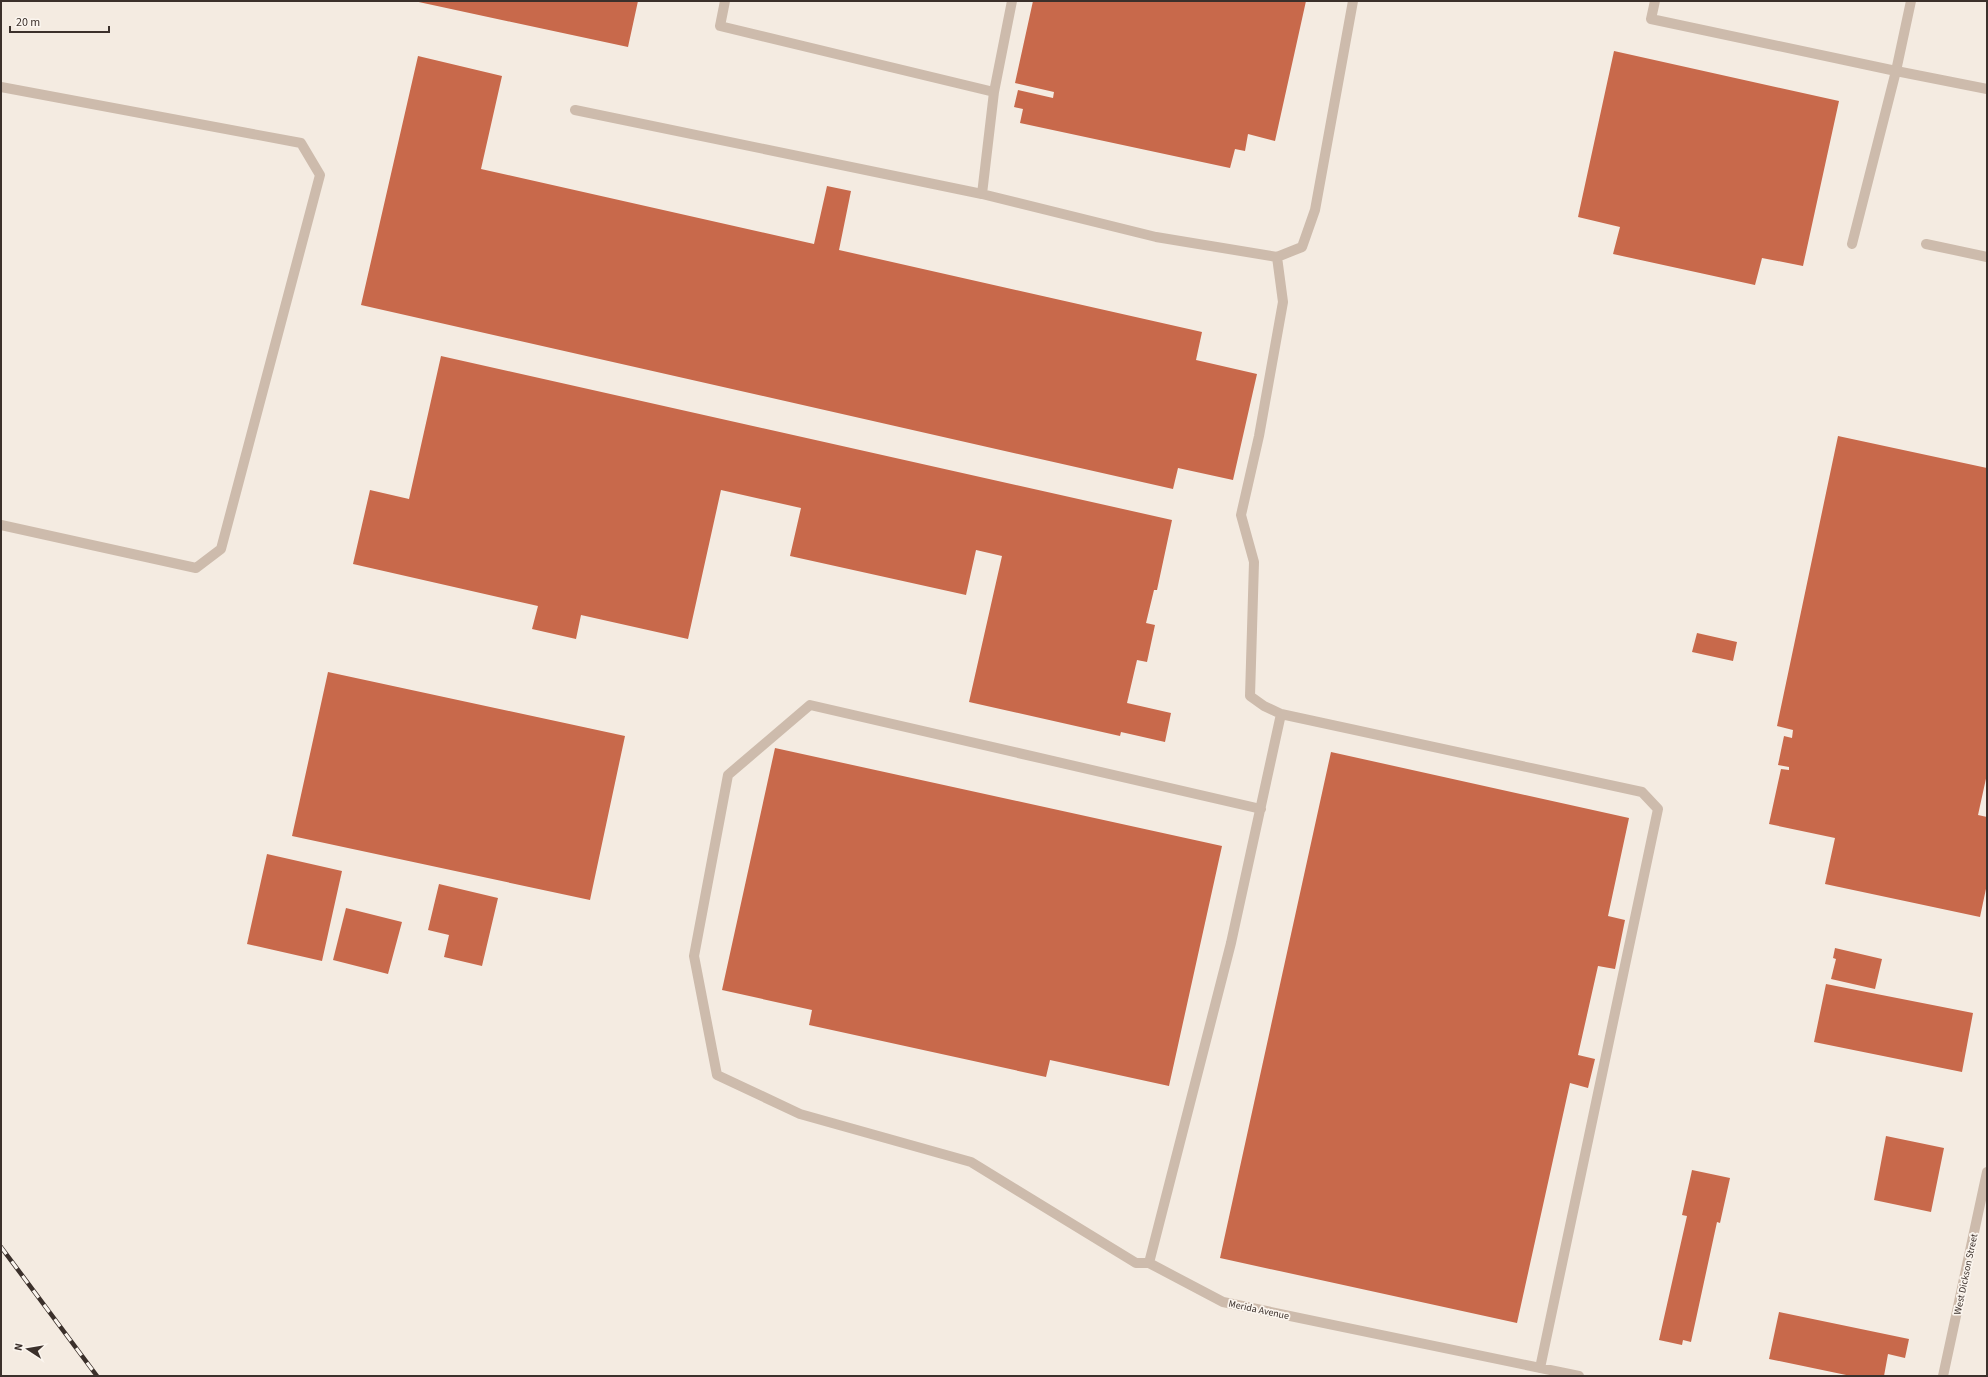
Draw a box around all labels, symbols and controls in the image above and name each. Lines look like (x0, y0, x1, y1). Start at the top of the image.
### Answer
scale bar (10, 8, 109, 34)
text: 20 m (16, 14, 40, 31)
street label: West Dickson Street (1951, 1232, 1982, 1316)
street label: Merida Avenue (1227, 1297, 1290, 1323)
north arrow (8, 1329, 48, 1369)
text: N (11, 1342, 27, 1352)

